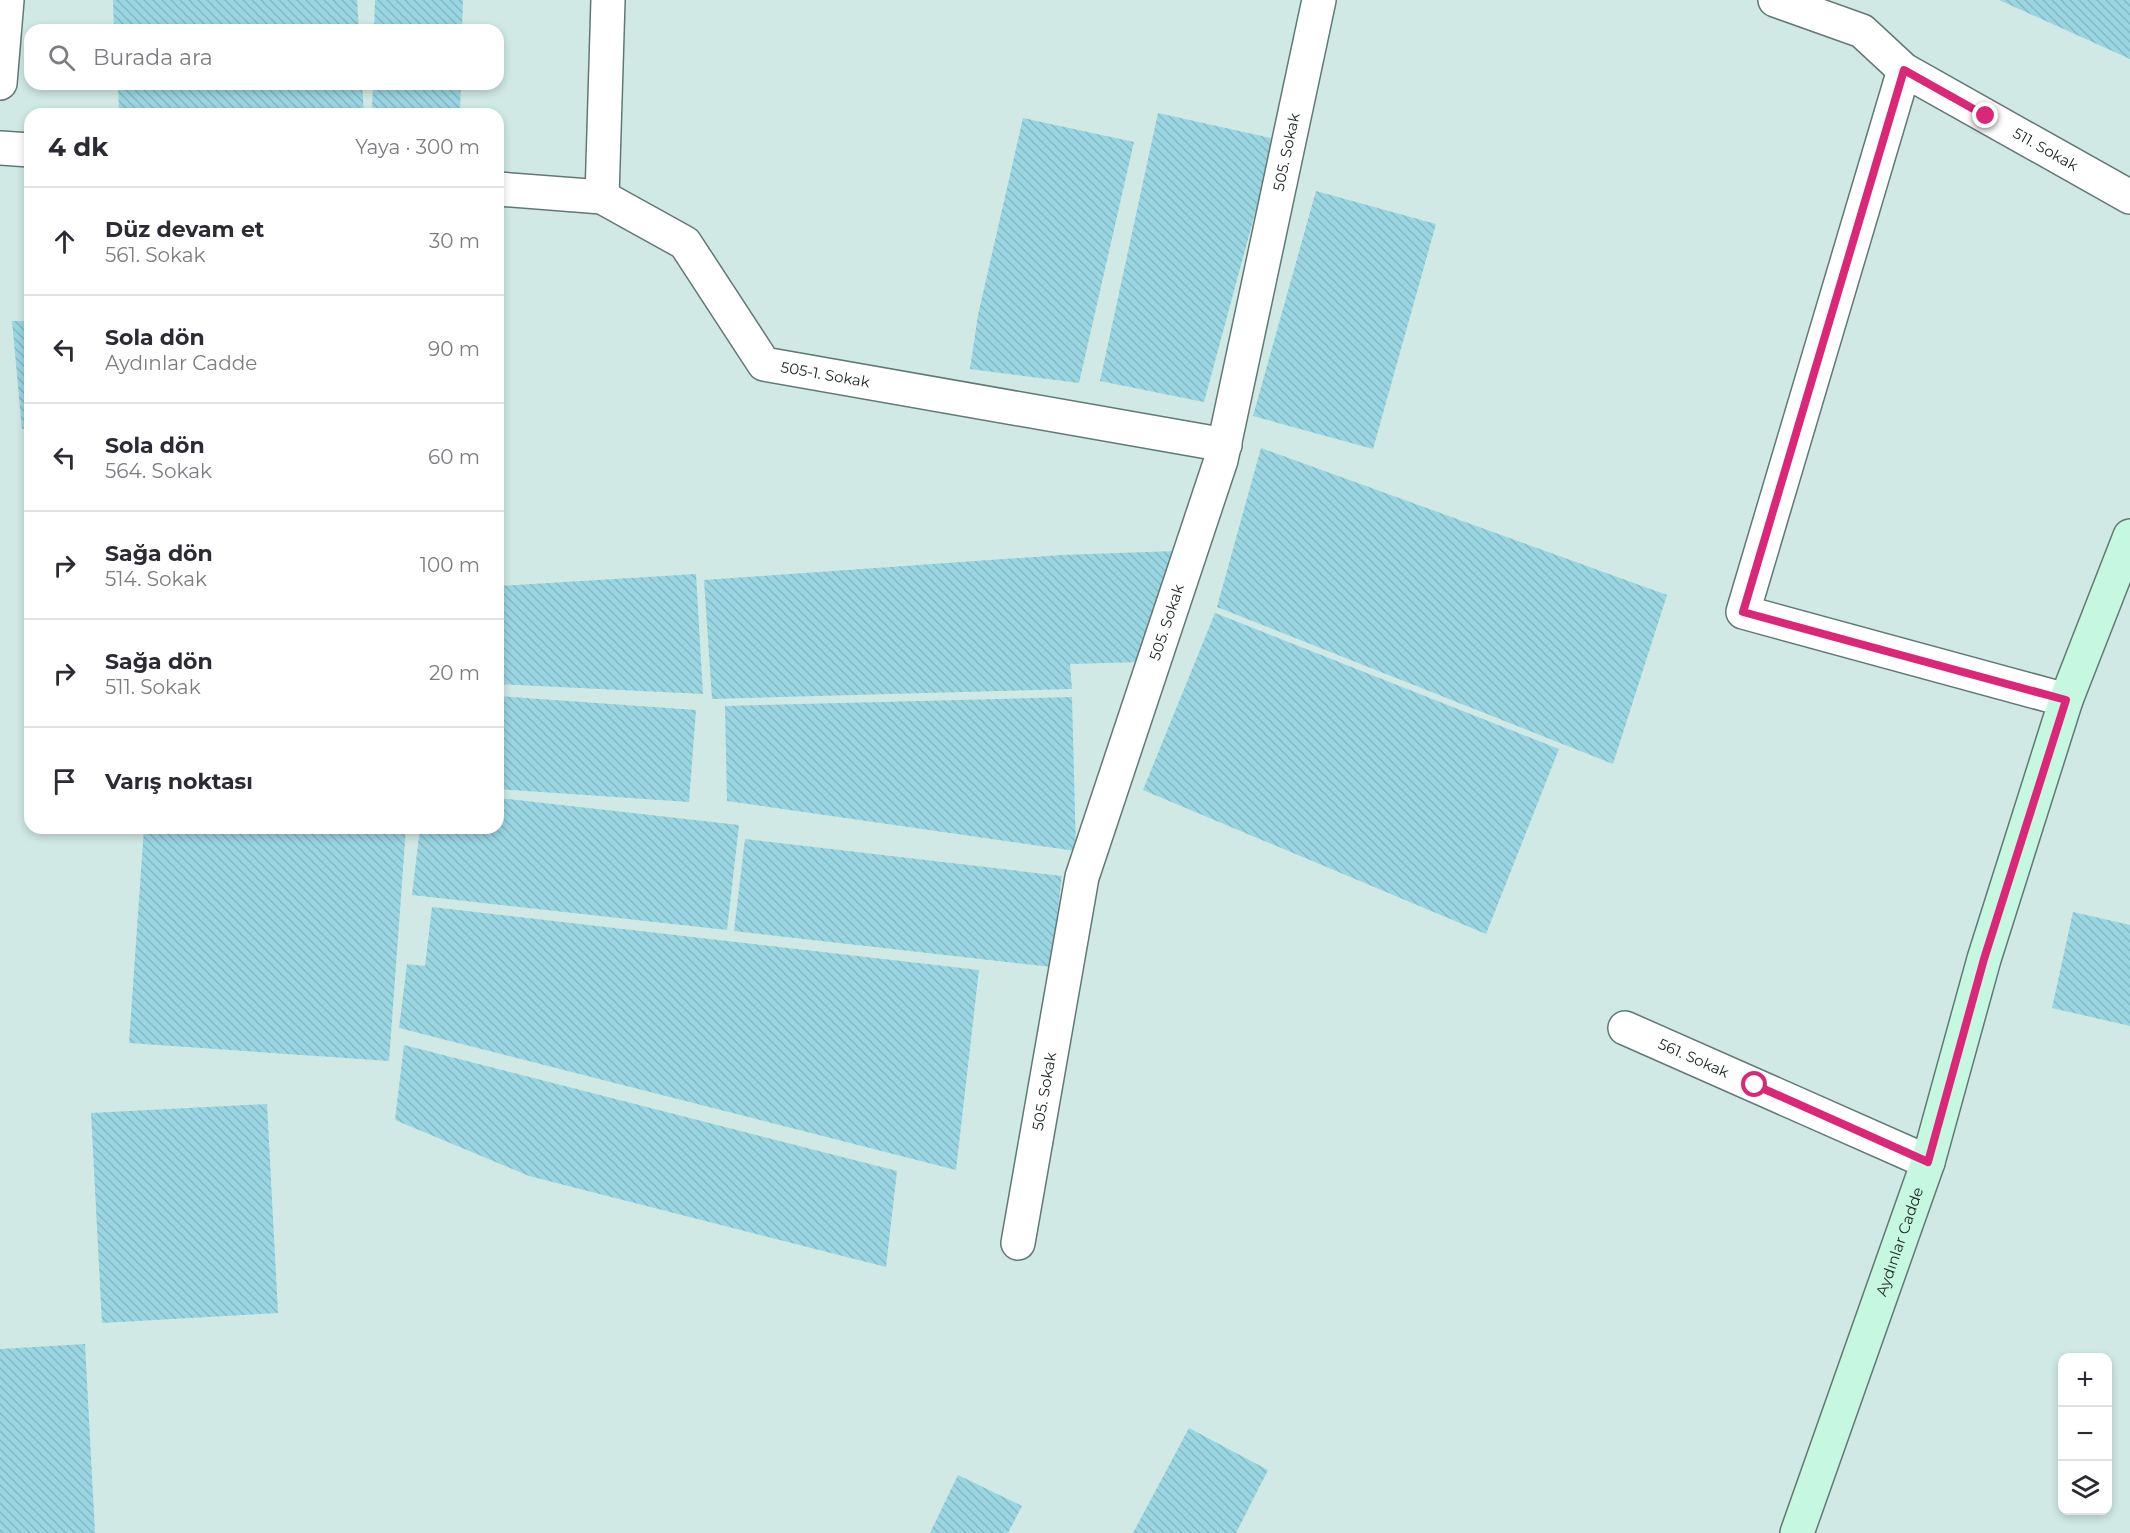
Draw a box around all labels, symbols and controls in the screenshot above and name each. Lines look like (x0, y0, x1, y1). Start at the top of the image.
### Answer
search box (24, 24, 504, 90)
icon: search (45, 41, 78, 74)
text: Burada ara (93, 44, 213, 71)
route end (1972, 102, 1998, 128)
street label: 505. Sokak (1269, 111, 1304, 193)
street label: 511. Sokak (2010, 123, 2082, 175)
text: 4 dk (48, 131, 108, 163)
text: Yaya · 300 m (355, 135, 480, 159)
text: Düz devam et (105, 216, 264, 243)
icon: ahead (48, 225, 81, 258)
text: 30 m (429, 229, 480, 253)
text: 561. Sokak (105, 243, 206, 267)
text: Sola dön (105, 324, 205, 351)
icon: left (48, 333, 81, 366)
text: 90 m (428, 337, 480, 361)
text: Aydınlar Cadde (105, 351, 257, 375)
street label: 505-1. Sokak (779, 357, 872, 391)
text: Sola dön (105, 432, 205, 459)
icon: left (48, 441, 81, 474)
text: 60 m (428, 445, 480, 469)
text: 564. Sokak (105, 459, 212, 483)
text: Sağa dön (105, 540, 213, 567)
icon: right (48, 549, 81, 582)
text: 100 m (420, 553, 480, 577)
text: 514. Sokak (105, 567, 207, 591)
street label: 505. Sokak (1145, 582, 1188, 663)
text: Sağa dön (105, 648, 213, 675)
icon: right (48, 657, 81, 690)
text: 20 m (429, 661, 480, 685)
text: 511. Sokak (105, 675, 201, 699)
icon: arrive (48, 765, 81, 798)
text: Varış noktası (105, 768, 253, 795)
street label: 561. Sokak (1655, 1034, 1732, 1082)
street label: 505. Sokak (1028, 1050, 1060, 1132)
route start (1741, 1071, 1767, 1097)
street label: Aydınlar Cadde (1871, 1184, 1927, 1299)
map controls (2058, 1353, 2112, 1515)
button: + (2058, 1353, 2112, 1407)
button: − (2058, 1407, 2112, 1461)
button: layers (2058, 1461, 2112, 1515)

